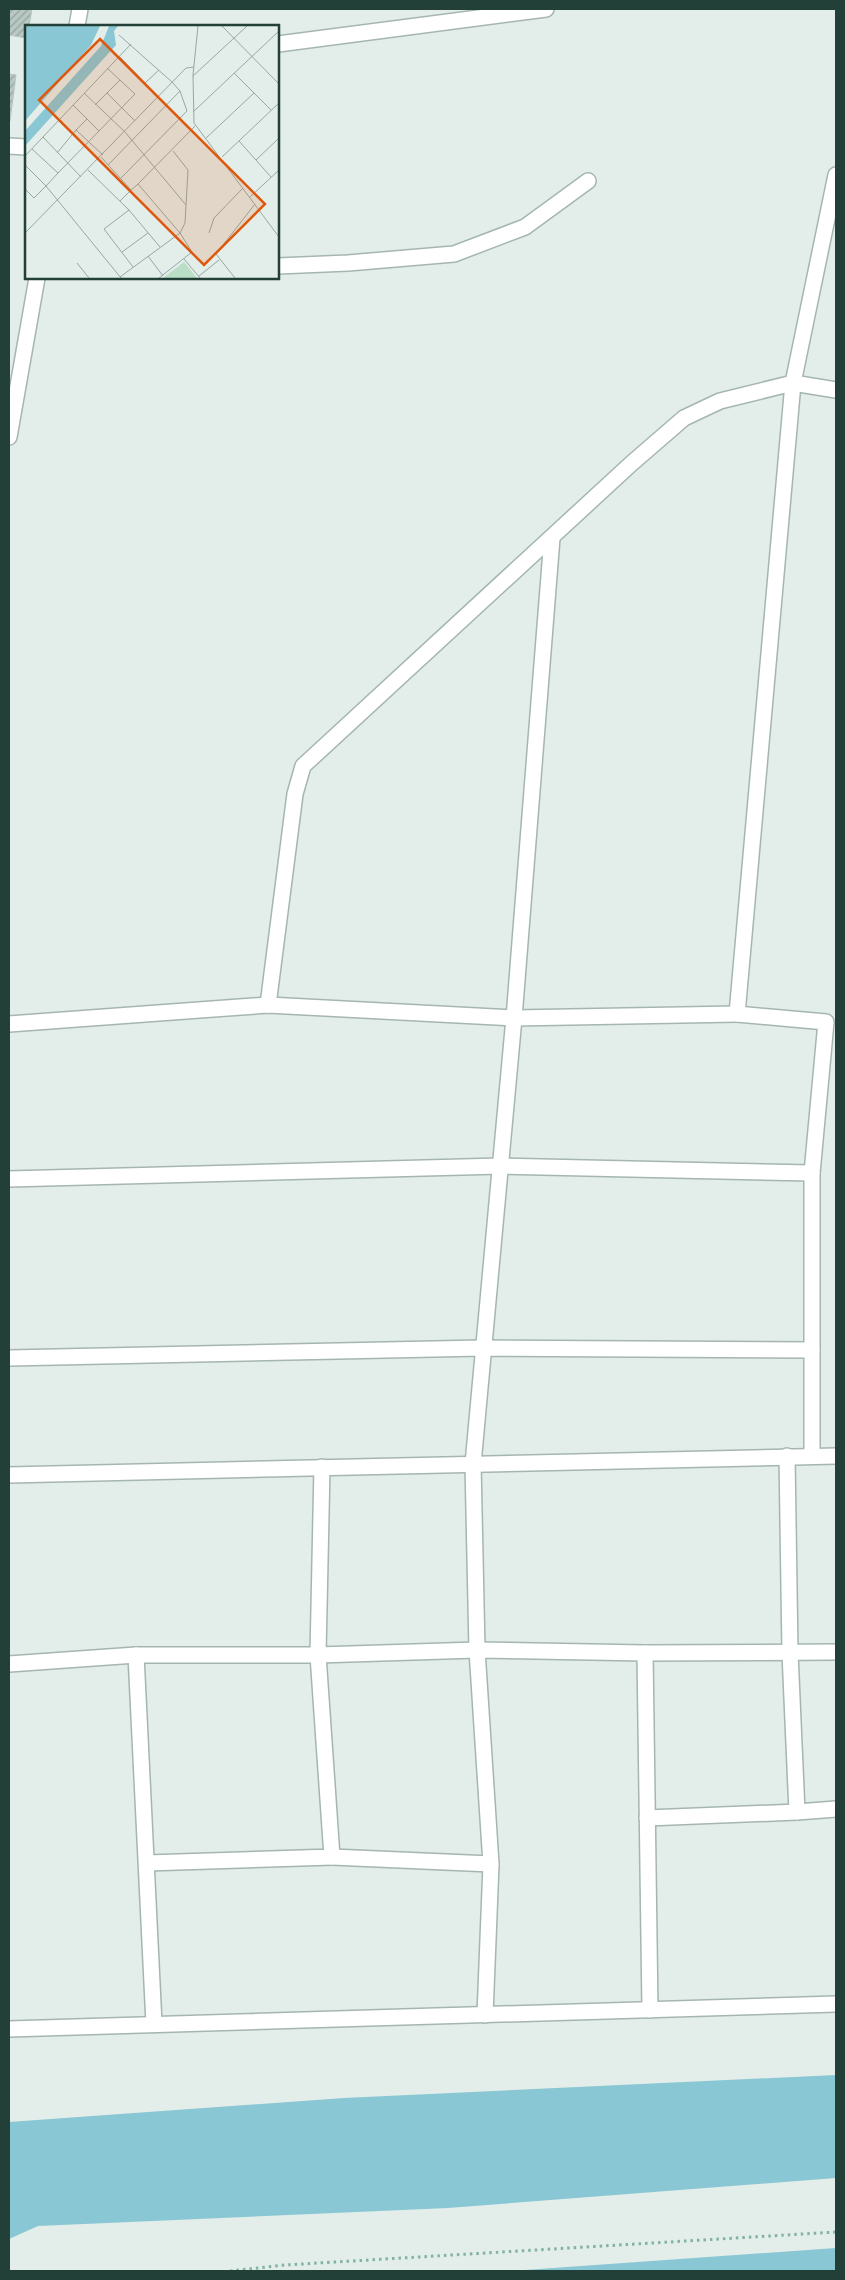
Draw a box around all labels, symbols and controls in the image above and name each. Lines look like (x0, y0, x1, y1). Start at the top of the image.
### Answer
inset map (25, 25, 279, 279)

